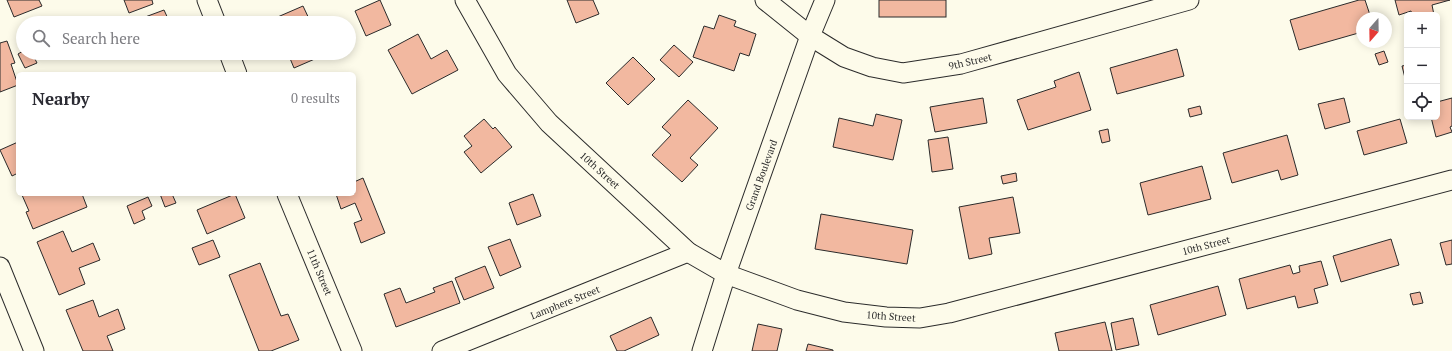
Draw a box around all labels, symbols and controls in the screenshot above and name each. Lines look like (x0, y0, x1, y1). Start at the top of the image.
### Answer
north arrow (1356, 12, 1392, 48)
map controls (1404, 12, 1440, 120)
button: + (1404, 12, 1440, 48)
search box (16, 16, 356, 60)
icon: search (30, 27, 52, 49)
text: Search here (62, 28, 140, 48)
button: − (1404, 48, 1440, 84)
street label: 9th Street (947, 50, 993, 73)
button: locate (1404, 84, 1440, 120)
text: Nearby (32, 87, 90, 110)
text: 0 results (291, 89, 340, 107)
street label: Grand Boulevard (743, 138, 780, 212)
street label: 10th Street (577, 149, 623, 192)
street label: 10th Street (1181, 233, 1232, 258)
street label: 11th Street (304, 247, 335, 298)
street label: Lamphere Street (529, 283, 602, 322)
street label: 10th Street (866, 308, 916, 325)

